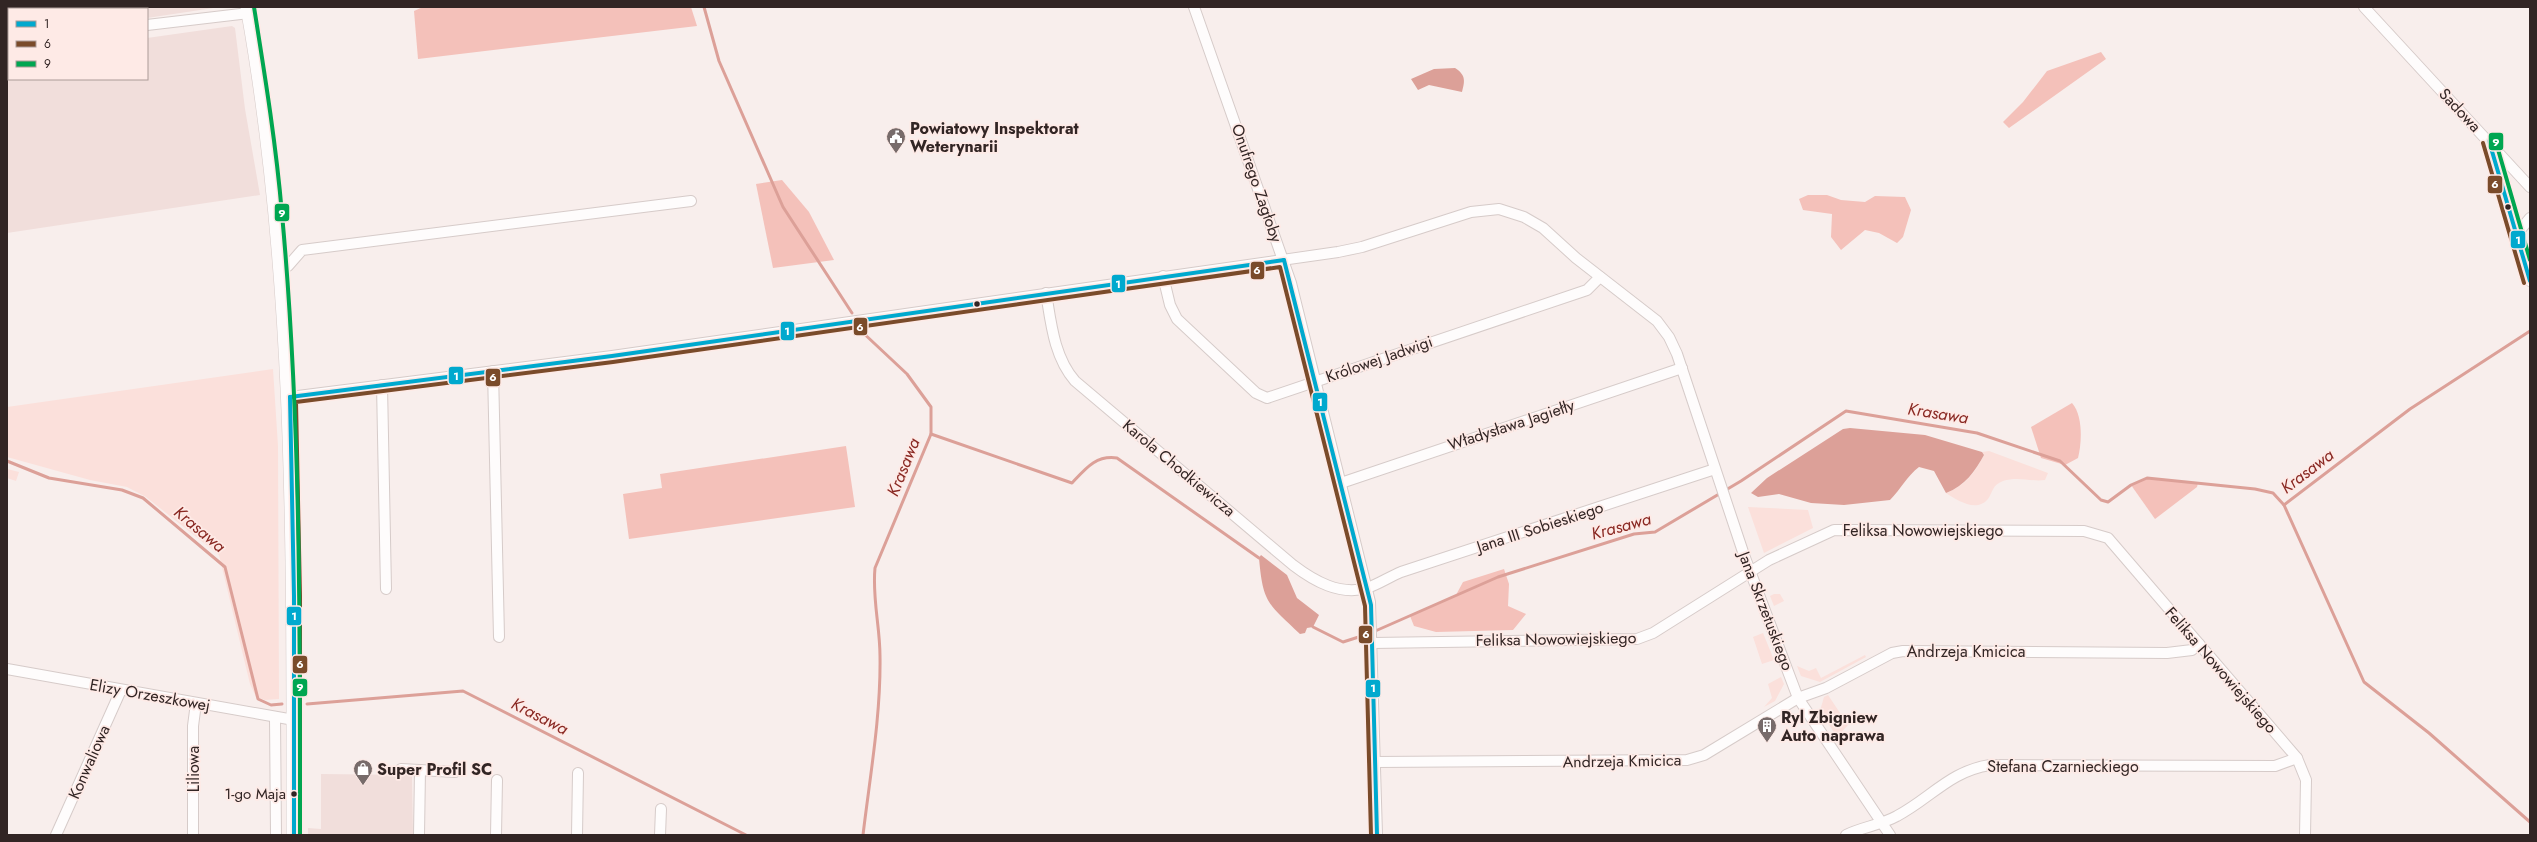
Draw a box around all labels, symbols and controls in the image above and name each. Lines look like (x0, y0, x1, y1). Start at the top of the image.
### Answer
legend (8, 8, 148, 80)
text: 1 (44, 15, 49, 33)
text: 6 (44, 35, 51, 53)
text: 9 (44, 55, 51, 73)
street label: Sadowa (2434, 83, 2486, 137)
place label: Powiatowy Inspektorat Weterynarii (910, 117, 1080, 158)
street label: Onufrego Zagłoby (1226, 121, 1288, 246)
public building icon: Powiatowy Inspektorat Weterynarii (885, 126, 907, 154)
line badge: 9 (2488, 132, 2504, 151)
text: 9 (2492, 134, 2500, 150)
line badge: 6 (2487, 175, 2503, 194)
text: 6 (2491, 176, 2499, 192)
unlabelled marker (2503, 202, 2513, 212)
line badge: 9 (274, 203, 290, 222)
text: 9 (278, 205, 286, 221)
line badge: 1 (2510, 230, 2526, 249)
text: 1 (2515, 232, 2521, 248)
line badge: 6 (1250, 261, 1265, 280)
text: 6 (1253, 262, 1261, 278)
line badge: 1 (1111, 274, 1126, 293)
text: 1 (1115, 276, 1121, 292)
unlabelled marker (972, 299, 982, 309)
line badge: 6 (853, 317, 868, 336)
text: 6 (856, 319, 864, 335)
line badge: 1 (780, 321, 795, 341)
text: 1 (784, 323, 790, 339)
street label: Królowej Jadwigi (1322, 330, 1436, 388)
line badge: 1 (448, 366, 464, 385)
text: 1 (453, 368, 459, 384)
line badge: 6 (485, 368, 501, 387)
text: 6 (489, 369, 497, 385)
line badge: 1 (1312, 392, 1328, 412)
street label: Władysława Jagiełły (1445, 393, 1578, 456)
text: 1 (1317, 394, 1323, 410)
water label: Krasawa (1906, 396, 1971, 430)
street label: Karola Chodkiewicza (1118, 414, 1240, 522)
water label: Krasawa (880, 434, 926, 500)
water label: Krasawa (2275, 443, 2339, 499)
street label: Jana III Sobieskiego (1472, 496, 1606, 559)
water label: Krasawa (169, 500, 232, 558)
water label: Krasawa (1588, 506, 1654, 545)
street label: Feliksa Nowowiejskiego (1843, 519, 2004, 542)
street label: Jana Skrzetuskiego (1732, 546, 1799, 674)
street label: Feliksa Nowowiejskiego (2160, 602, 2283, 738)
line badge: 1 (286, 606, 302, 626)
text: 1 (291, 608, 297, 624)
line badge: 6 (1358, 625, 1373, 644)
text: 6 (1362, 626, 1370, 642)
street label: Feliksa Nowowiejskiego (1475, 626, 1637, 652)
street label: Andrzeja Kmicica (1907, 640, 2025, 663)
line badge: 6 (292, 655, 308, 674)
text: 6 (296, 656, 304, 672)
street label: Elizy Orzeszkowej (88, 673, 212, 717)
line badge: 9 (292, 678, 308, 697)
text: 9 (296, 679, 304, 695)
line badge: 1 (1365, 679, 1381, 698)
text: 1 (1370, 680, 1376, 696)
water label: Krasawa (507, 691, 573, 741)
place label: Ryl Zbigniew Auto naprawa (1780, 706, 1885, 747)
building icon: Ryl Zbigniew Auto naprawa (1756, 715, 1778, 743)
street label: Konwaliowa (62, 721, 116, 803)
street label: Liliowa (182, 746, 205, 792)
street label: Andrzeja Kmicica (1562, 748, 1682, 774)
street label: Stefana Czarnieckiego (1987, 755, 2139, 778)
shop icon: Super Profil SC (352, 758, 374, 786)
place label: Super Profil SC (377, 758, 492, 781)
place label: 1-go Maja (225, 783, 286, 805)
marker: 1-go Maja (289, 789, 299, 799)

